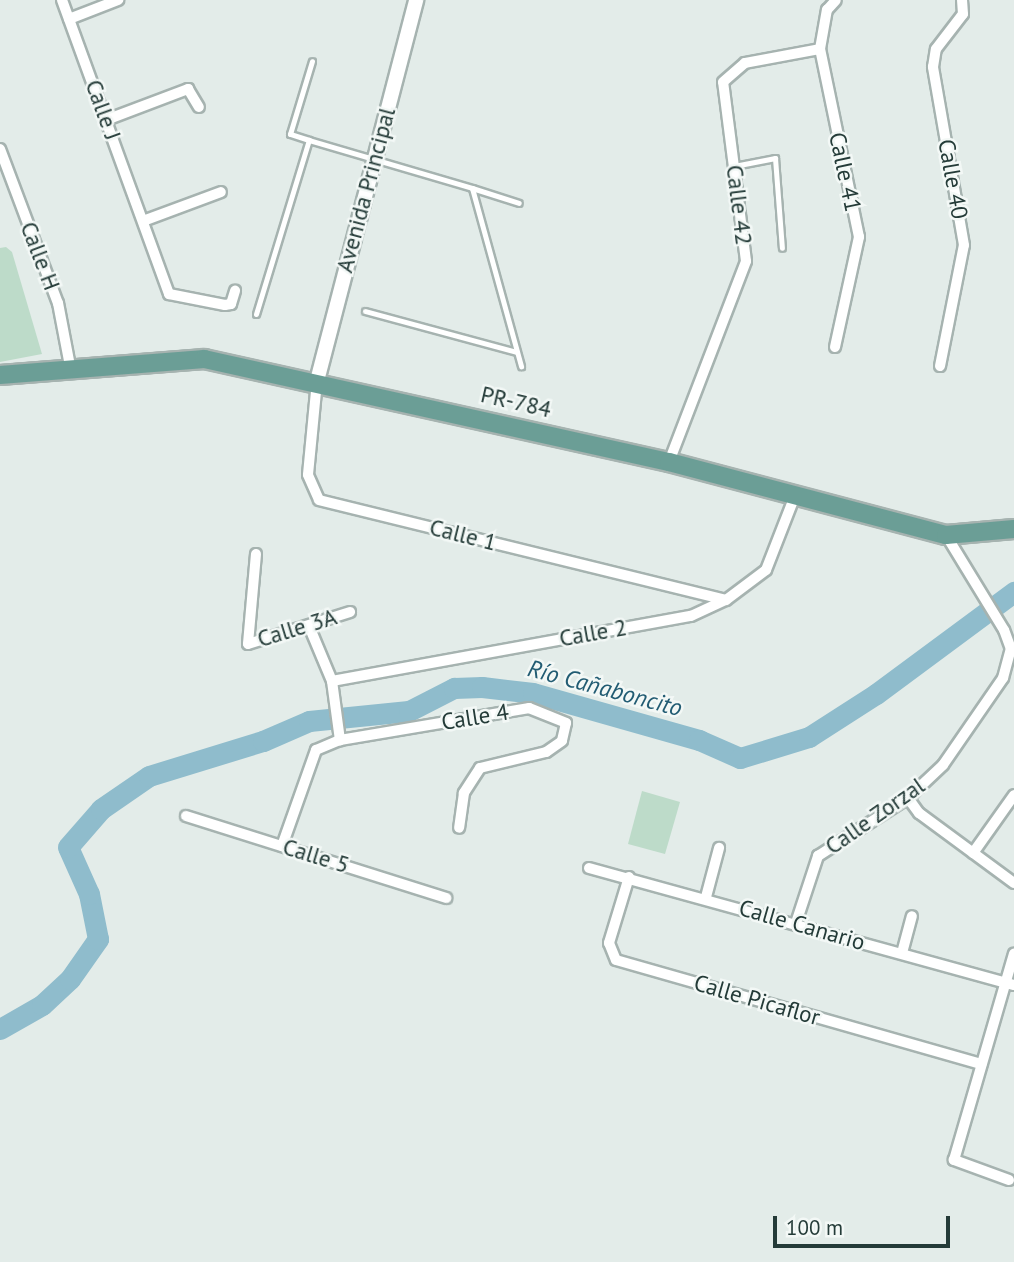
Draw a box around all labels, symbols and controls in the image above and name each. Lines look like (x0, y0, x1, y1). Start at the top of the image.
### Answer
street label: Calle J (79, 76, 127, 144)
street label: Avenida Principal (331, 105, 401, 275)
street label: Calle 41 (823, 130, 867, 214)
street label: Calle 40 (932, 137, 974, 221)
street label: Calle 42 (720, 163, 758, 247)
street label: Calle H (14, 218, 66, 294)
street label: PR-784 (478, 381, 554, 423)
street label: Calle 1 (427, 513, 499, 557)
street label: Calle 3A (254, 603, 340, 653)
street label: Calle 2 (557, 614, 629, 652)
water label: Río Cañaboncito (525, 654, 685, 722)
street label: Calle 4 (439, 698, 511, 736)
street label: Calle Zorzal (820, 772, 930, 860)
street label: Calle 5 (279, 833, 353, 879)
street label: Calle Canario (736, 894, 868, 956)
street label: Calle Picaflor (691, 969, 823, 1031)
scale bar (776, 1202, 953, 1246)
text: 100 m (786, 1214, 843, 1241)

